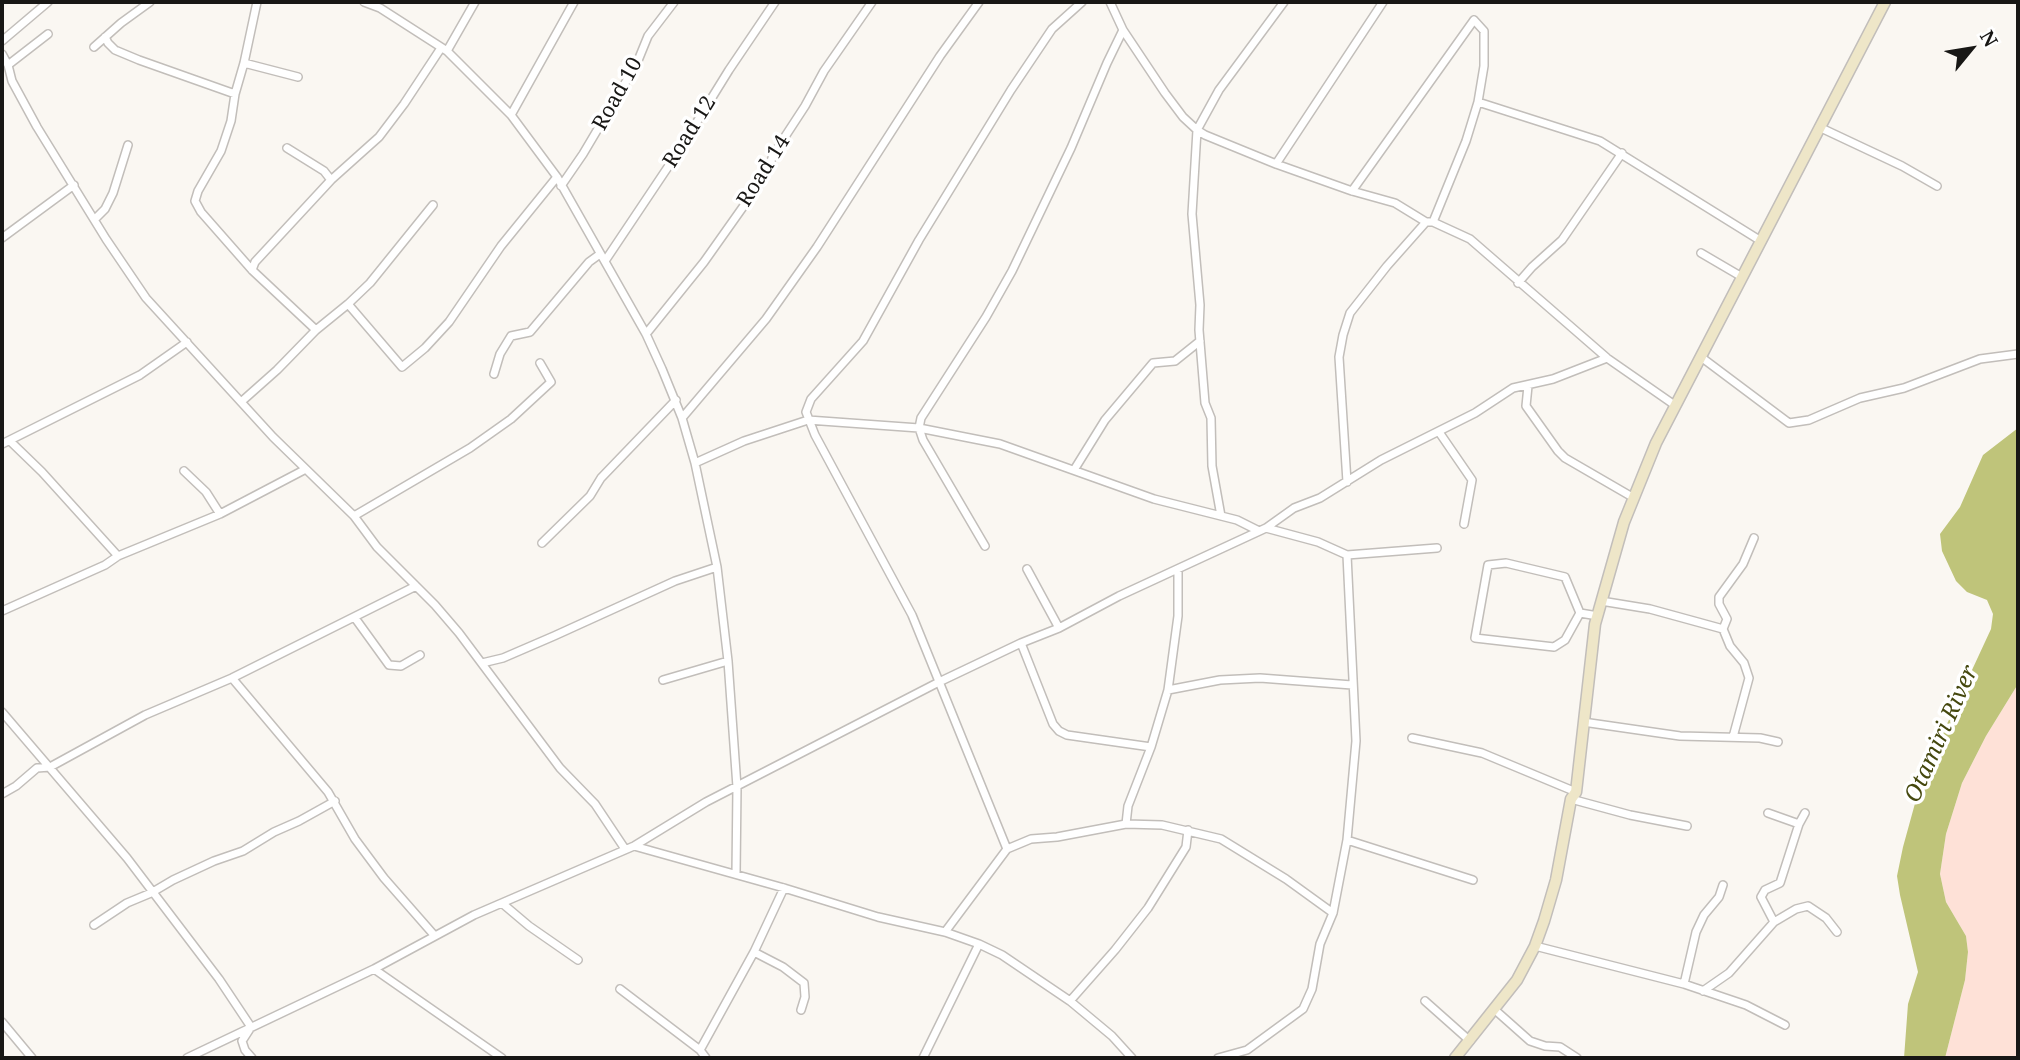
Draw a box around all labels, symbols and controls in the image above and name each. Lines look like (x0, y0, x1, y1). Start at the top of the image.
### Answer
north arrow (1936, 14, 2006, 84)
text: N (1974, 26, 2004, 51)
street label: Road 10 (588, 53, 648, 135)
street label: Road 12 (658, 92, 722, 172)
street label: Road 14 (732, 131, 796, 211)
water label: Otamiri River (1900, 661, 1984, 807)

